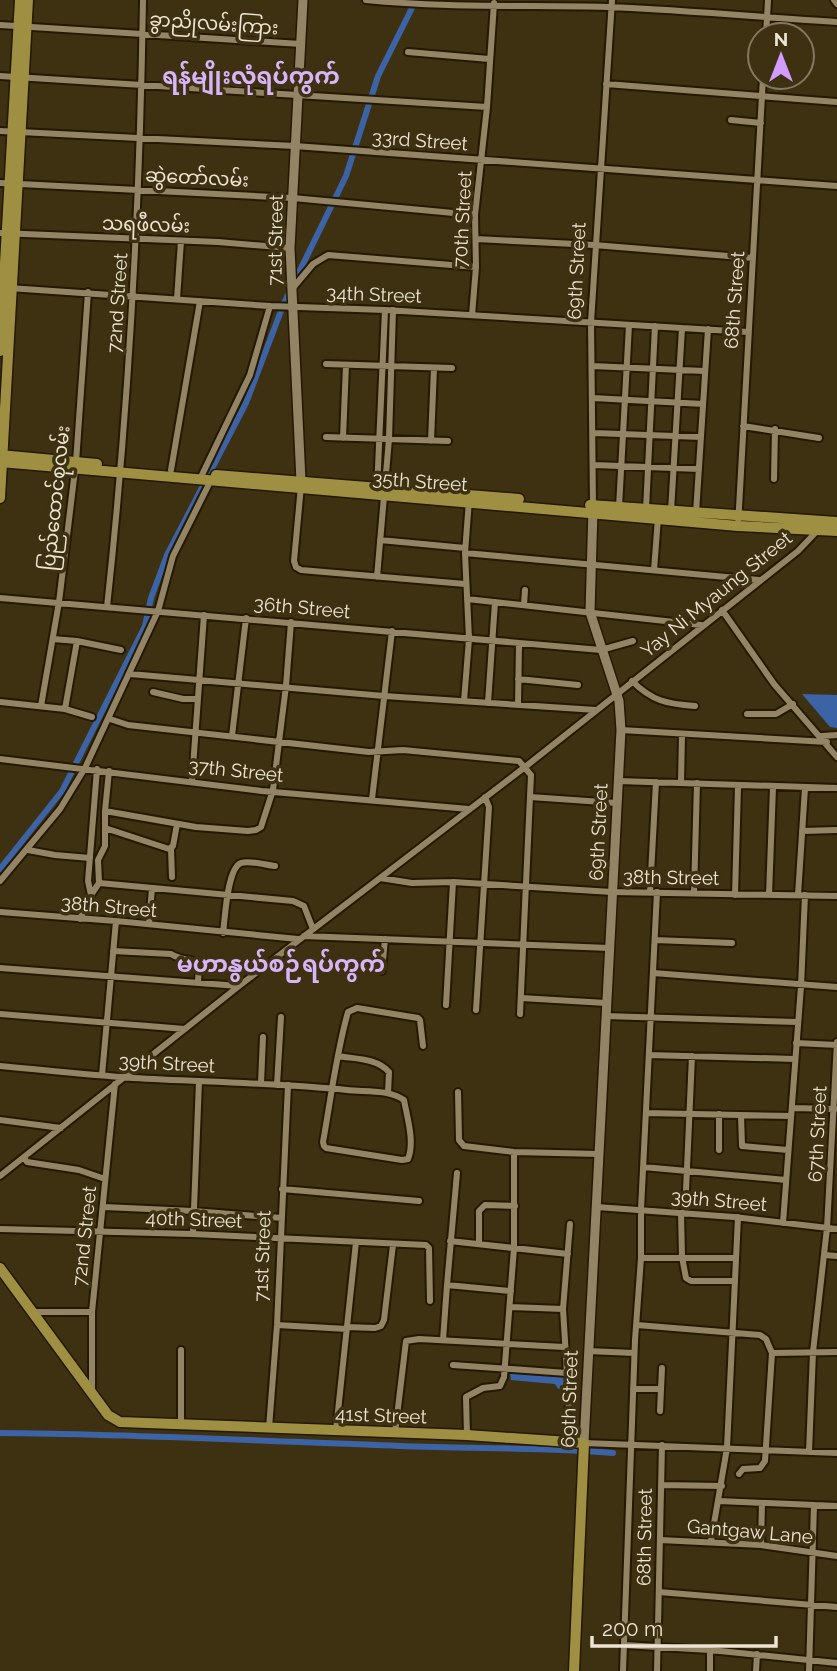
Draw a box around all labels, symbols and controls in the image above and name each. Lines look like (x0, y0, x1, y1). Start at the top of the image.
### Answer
street label: ခွာညိုလမ်းကြား (148, 5, 279, 43)
north arrow (746, 21, 816, 91)
text: N (774, 28, 788, 50)
district label: ရန်မျိုးလုံရပ်ကွက် (162, 60, 340, 96)
street label: 33rd Street (371, 126, 469, 154)
street label: ဆွဲတော်လမ်း (144, 160, 250, 196)
street label: 70th Street (448, 170, 476, 268)
street label: 71st Street (263, 194, 287, 286)
street label: သရဖီလမ်း (101, 208, 191, 242)
street label: 69th Street (562, 221, 590, 320)
street label: 68th Street (720, 250, 748, 349)
street label: 72nd Street (103, 251, 132, 354)
street label: 34th Street (326, 281, 423, 307)
street label: ပြည်ထောင်စုလမ်း (33, 424, 80, 572)
street label: 35th Street (372, 467, 469, 495)
street label: Yay Ni Myaung Street (636, 526, 796, 662)
street label: 36th Street (253, 592, 352, 622)
street label: 37th Street (188, 754, 285, 786)
street label: 69th Street (584, 782, 612, 881)
street label: 38th Street (623, 865, 720, 889)
street label: 38th Street (60, 891, 159, 921)
district label: မဟာနွယ်စဉ်ရပ်ကွက် (177, 948, 385, 983)
street label: 39th Street (118, 1049, 216, 1077)
street label: 67th Street (803, 1085, 831, 1183)
street label: 72nd Street (68, 1184, 100, 1287)
street label: 39th Street (670, 1185, 769, 1215)
street label: 40th Street (145, 1206, 243, 1232)
street label: 71st Street (249, 1209, 275, 1302)
street label: 69th Street (556, 1349, 582, 1448)
street label: 41st Street (335, 1402, 428, 1428)
street label: 68th Street (632, 1487, 656, 1586)
street label: Gantgaw Lane (686, 1515, 814, 1547)
scale bar (592, 1604, 776, 1648)
text: 200 m (602, 1616, 663, 1641)

